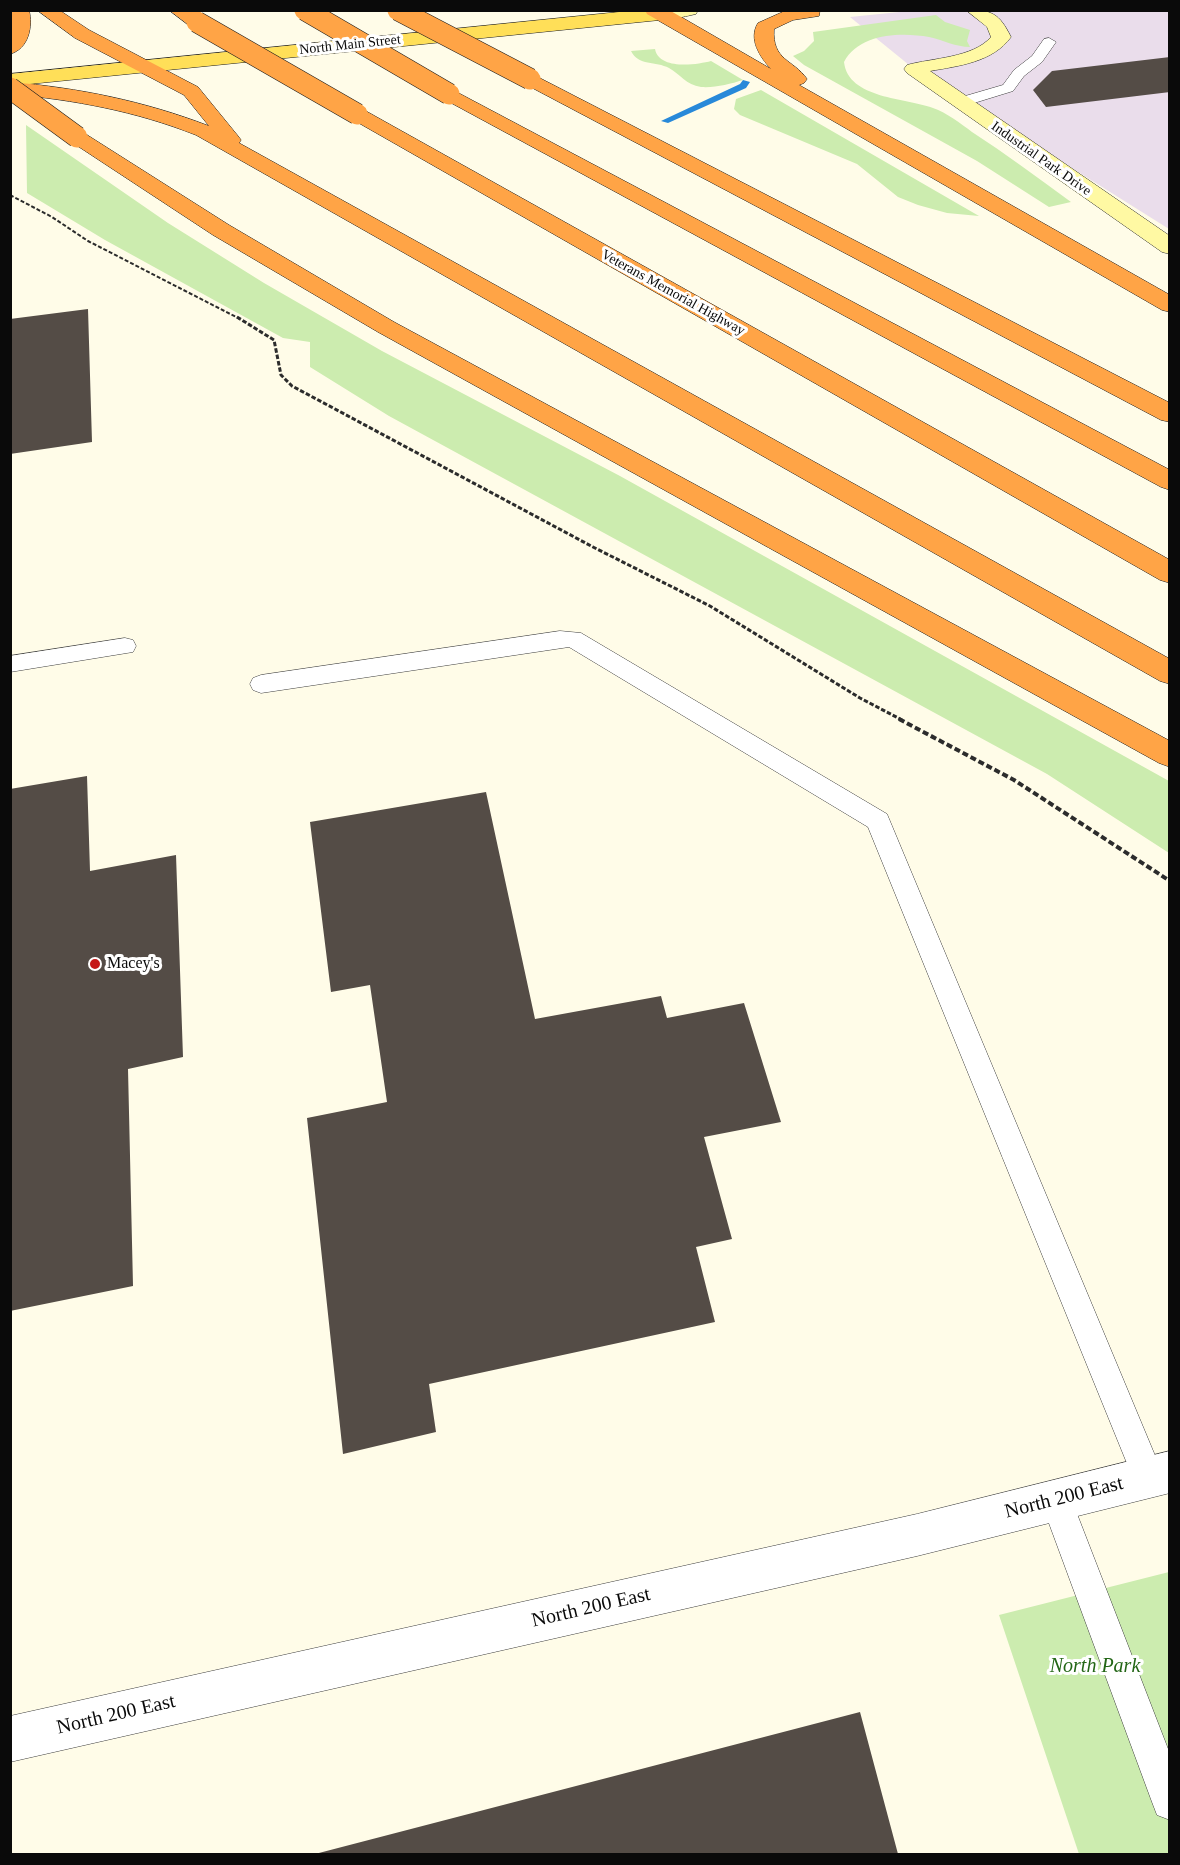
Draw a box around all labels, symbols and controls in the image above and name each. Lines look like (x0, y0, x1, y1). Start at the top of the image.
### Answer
street label: North Main Street (298, 31, 402, 59)
street label: Industrial Park Drive (988, 118, 1094, 200)
street label: Veterans Memorial Highway (598, 246, 748, 340)
place label: Macey's (107, 954, 160, 974)
marker: Macey's (88, 957, 102, 971)
street label: North 200 East (1002, 1472, 1126, 1524)
street label: North 200 East (529, 1583, 653, 1633)
park label: North Park (1050, 1655, 1140, 1679)
street label: North 200 East (54, 1690, 178, 1740)

